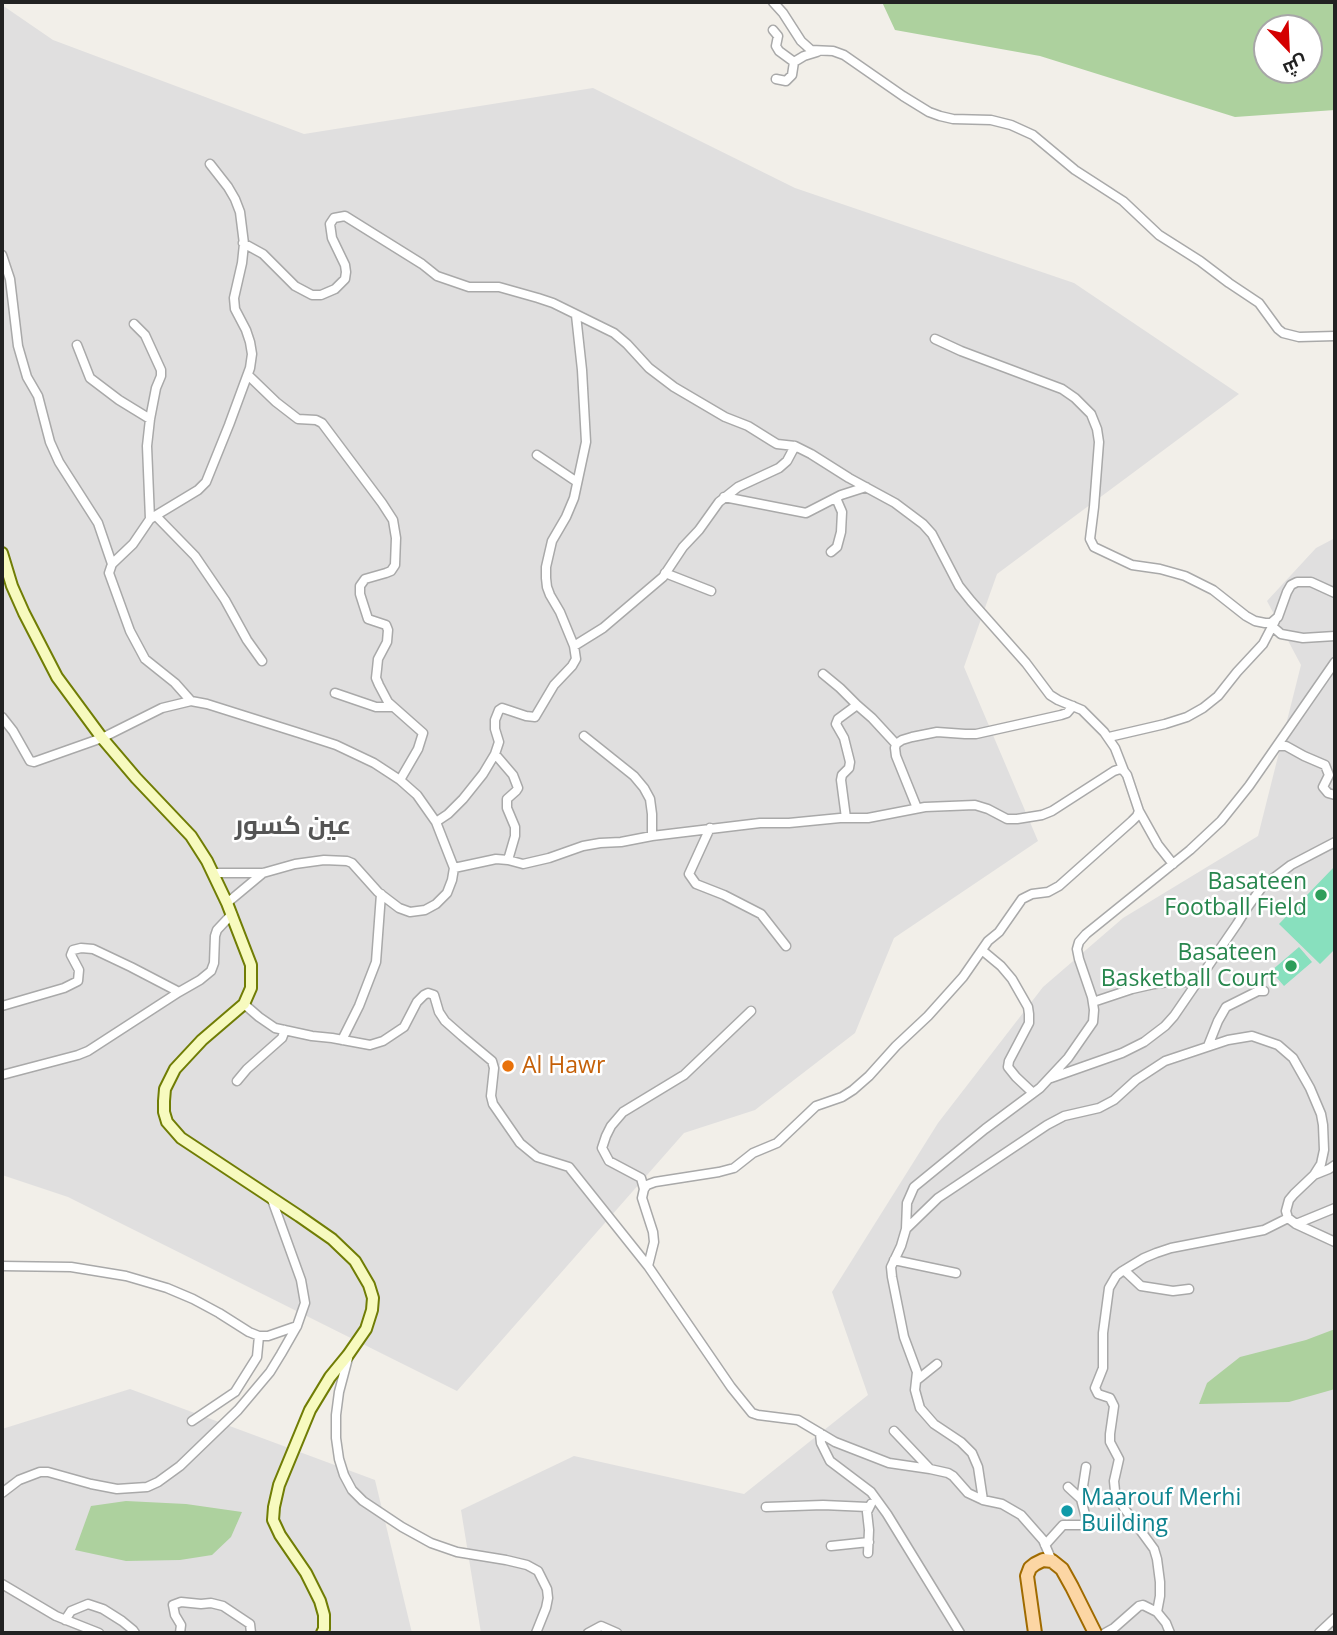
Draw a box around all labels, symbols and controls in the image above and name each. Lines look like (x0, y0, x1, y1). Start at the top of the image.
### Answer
north arrow (1253, 14, 1323, 84)
text: ش (1279, 50, 1312, 83)
district label: عين كسور (235, 811, 351, 843)
place label: Basateen Football Field (1164, 868, 1307, 922)
marker: Basateen Football Field (1313, 887, 1329, 903)
place label: Basateen Basketball Court (1101, 939, 1277, 993)
marker: Basateen Basketball Court (1283, 958, 1299, 974)
place label: Al Hawr (522, 1052, 605, 1080)
marker: Al Hawr (500, 1058, 516, 1074)
place label: Maarouf Merhi Building (1081, 1484, 1241, 1538)
marker: Maarouf Merhi Building (1059, 1503, 1075, 1519)

